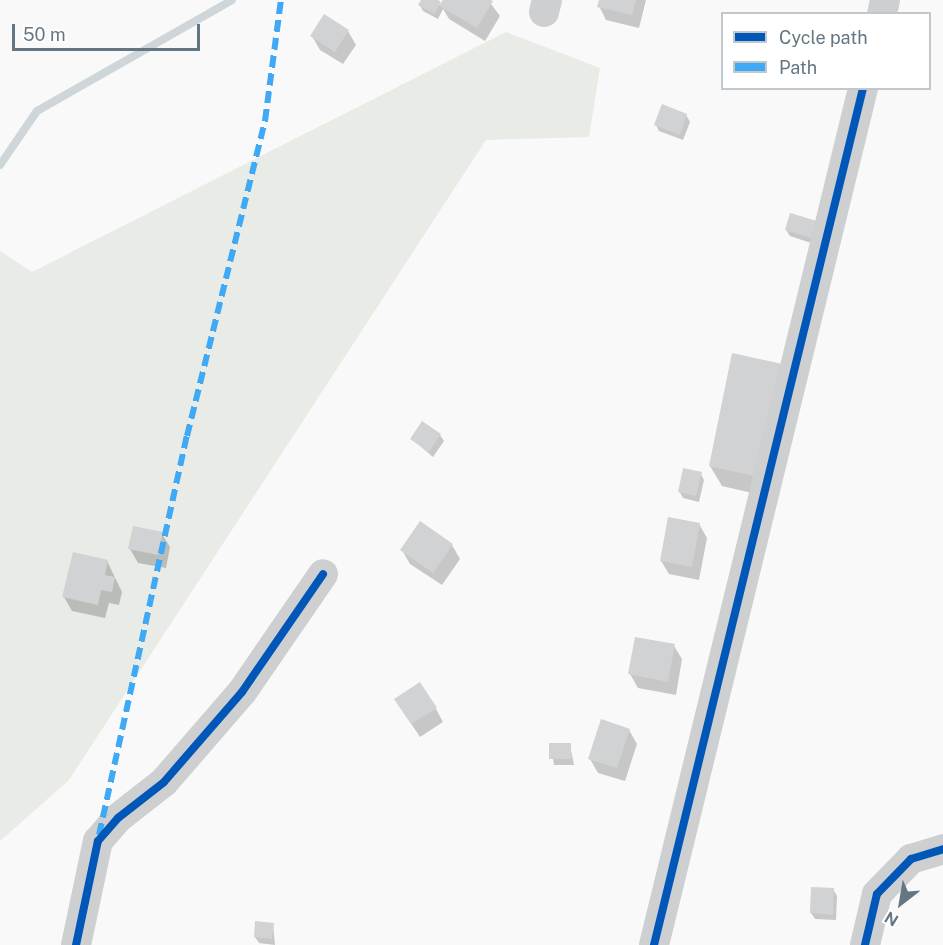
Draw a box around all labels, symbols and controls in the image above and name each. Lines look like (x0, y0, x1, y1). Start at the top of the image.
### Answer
scale bar (15, 12, 202, 50)
legend (721, 12, 931, 90)
text: 50 m (23, 24, 66, 45)
text: Cycle path (779, 27, 868, 48)
text: Path (779, 57, 817, 78)
north arrow (871, 873, 931, 933)
text: N (881, 907, 902, 930)

